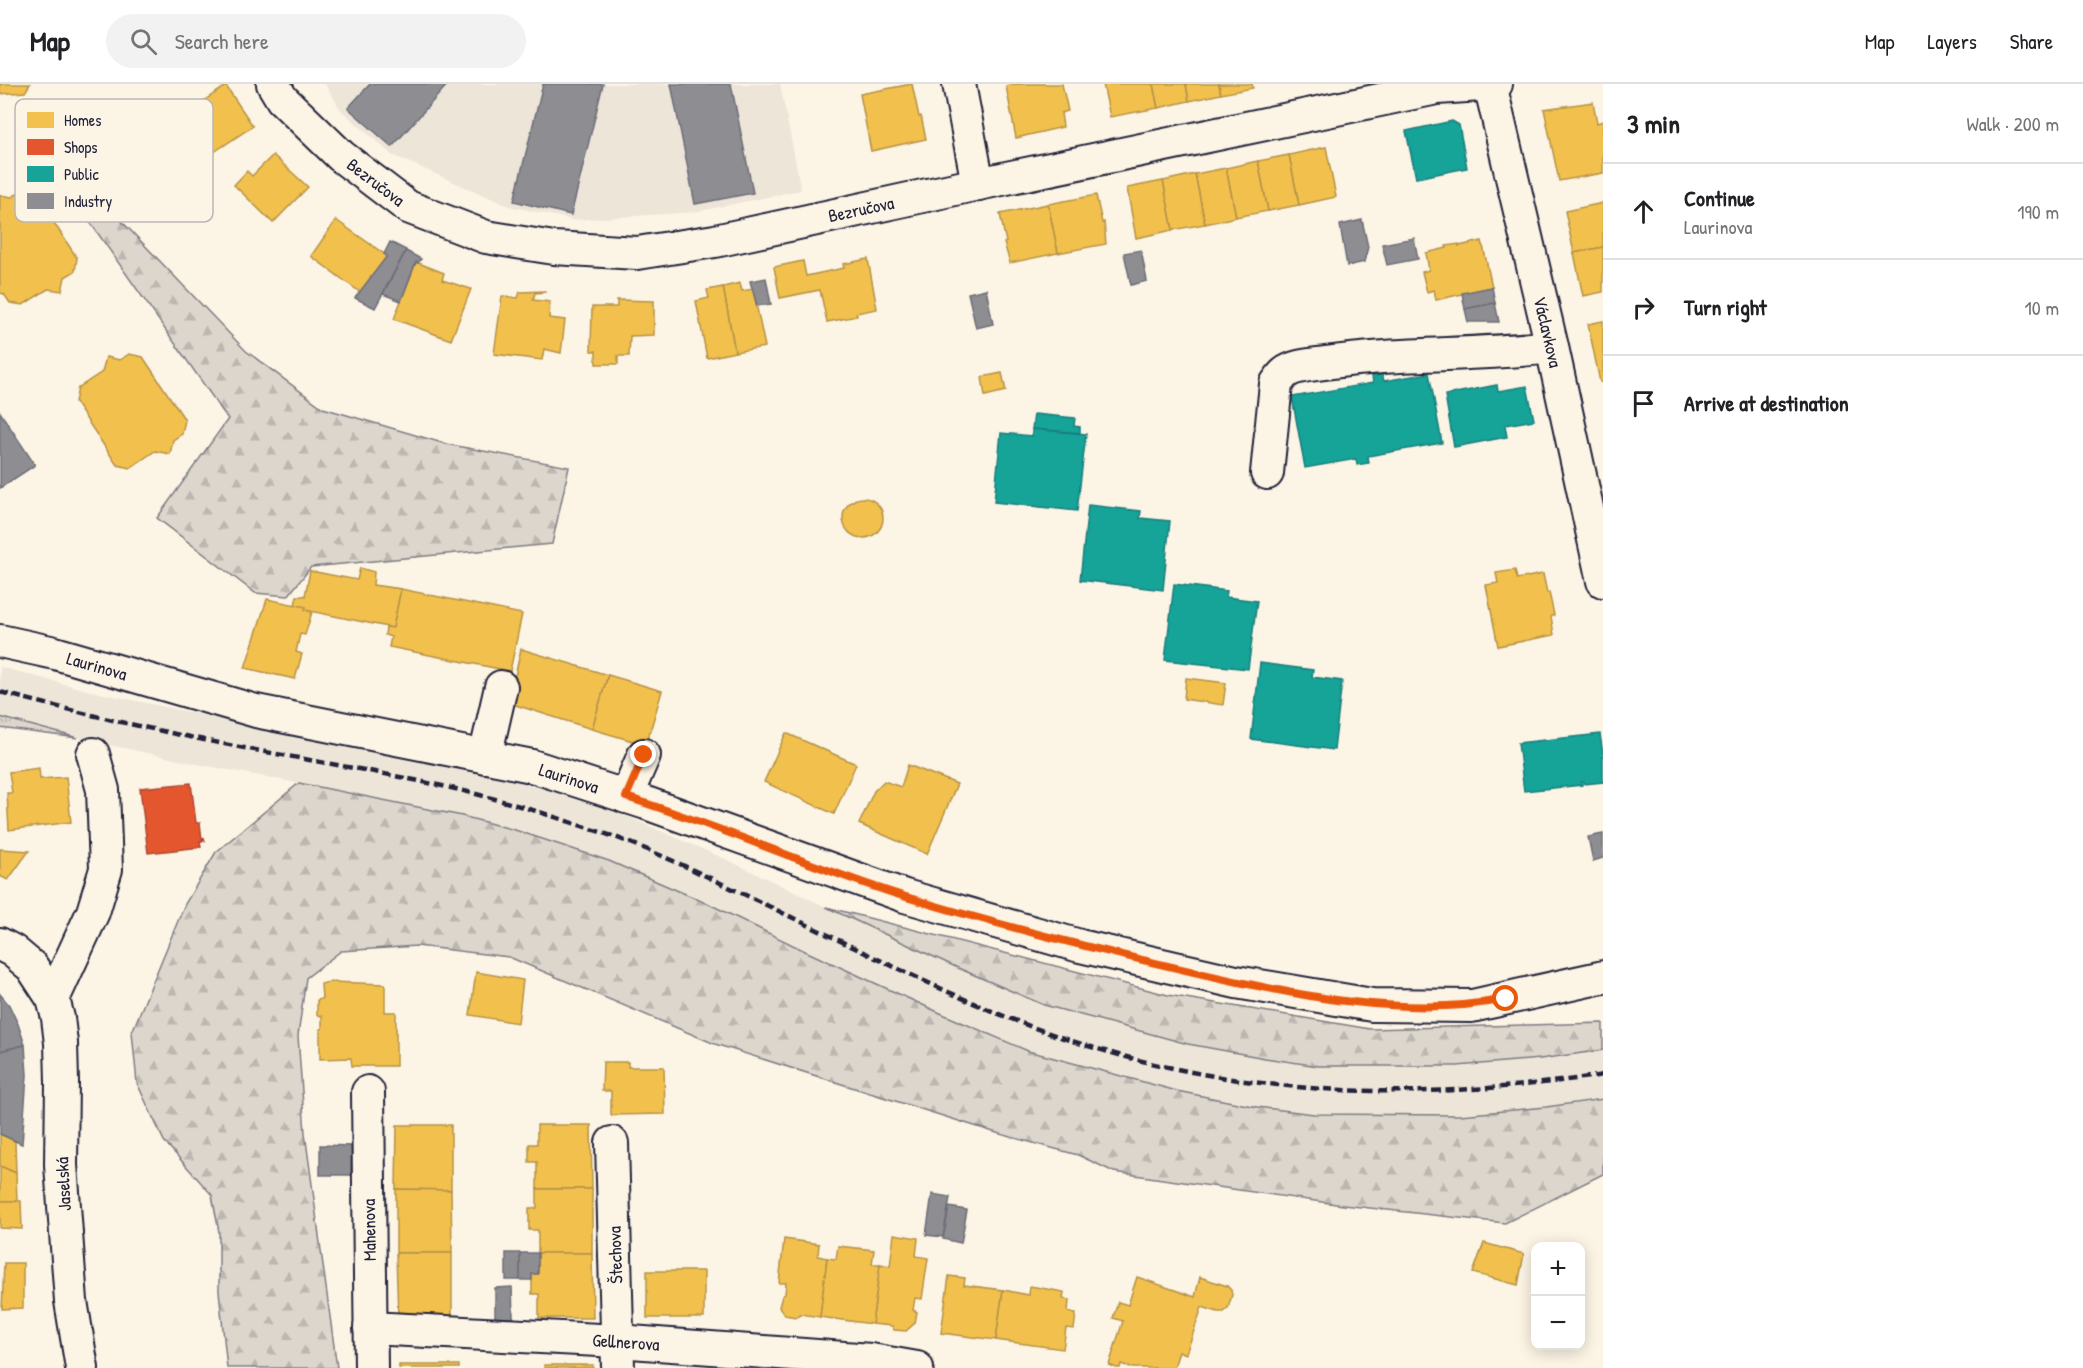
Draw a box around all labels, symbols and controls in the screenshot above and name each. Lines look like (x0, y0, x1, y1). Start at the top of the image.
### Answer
search box (106, 14, 526, 68)
text: Map (30, 22, 70, 60)
icon: search (127, 25, 160, 58)
text: Search here (175, 26, 269, 56)
text: Map (1865, 27, 1894, 56)
text: Layers (1927, 27, 1977, 56)
text: Share (2010, 27, 2053, 56)
legend (15, 99, 213, 222)
text: 3 min (1627, 106, 1680, 141)
text: Homes (64, 109, 101, 131)
text: Walk · 200 m (1967, 110, 2059, 137)
text: Shops (64, 136, 98, 158)
street label: Bezručova (342, 152, 410, 212)
text: Public (64, 163, 100, 185)
text: Continue (1684, 183, 1755, 213)
text: Industry (64, 190, 112, 212)
street label: Bezručova (826, 190, 896, 228)
icon: ahead (1627, 195, 1660, 228)
text: 190 m (2017, 198, 2059, 225)
text: Laurinova (1684, 213, 1752, 240)
icon: right (1627, 291, 1660, 324)
text: Turn right (1684, 292, 1767, 322)
street label: Václavkova (1528, 294, 1568, 370)
text: 10 m (2025, 294, 2059, 321)
icon: arrive (1627, 387, 1660, 420)
text: Arrive at destination (1684, 388, 1849, 418)
street label: Laurinova (64, 645, 130, 687)
route end (630, 741, 656, 767)
street label: Laurinova (536, 757, 602, 799)
route start (1492, 985, 1518, 1011)
street label: Jaselská (49, 1156, 77, 1212)
street label: Mahenova (356, 1199, 382, 1261)
street label: Štechova (602, 1226, 628, 1284)
map controls (1531, 1242, 1585, 1350)
button: + (1531, 1242, 1585, 1296)
button: − (1531, 1296, 1585, 1350)
street label: Gellnerova (592, 1327, 660, 1357)

